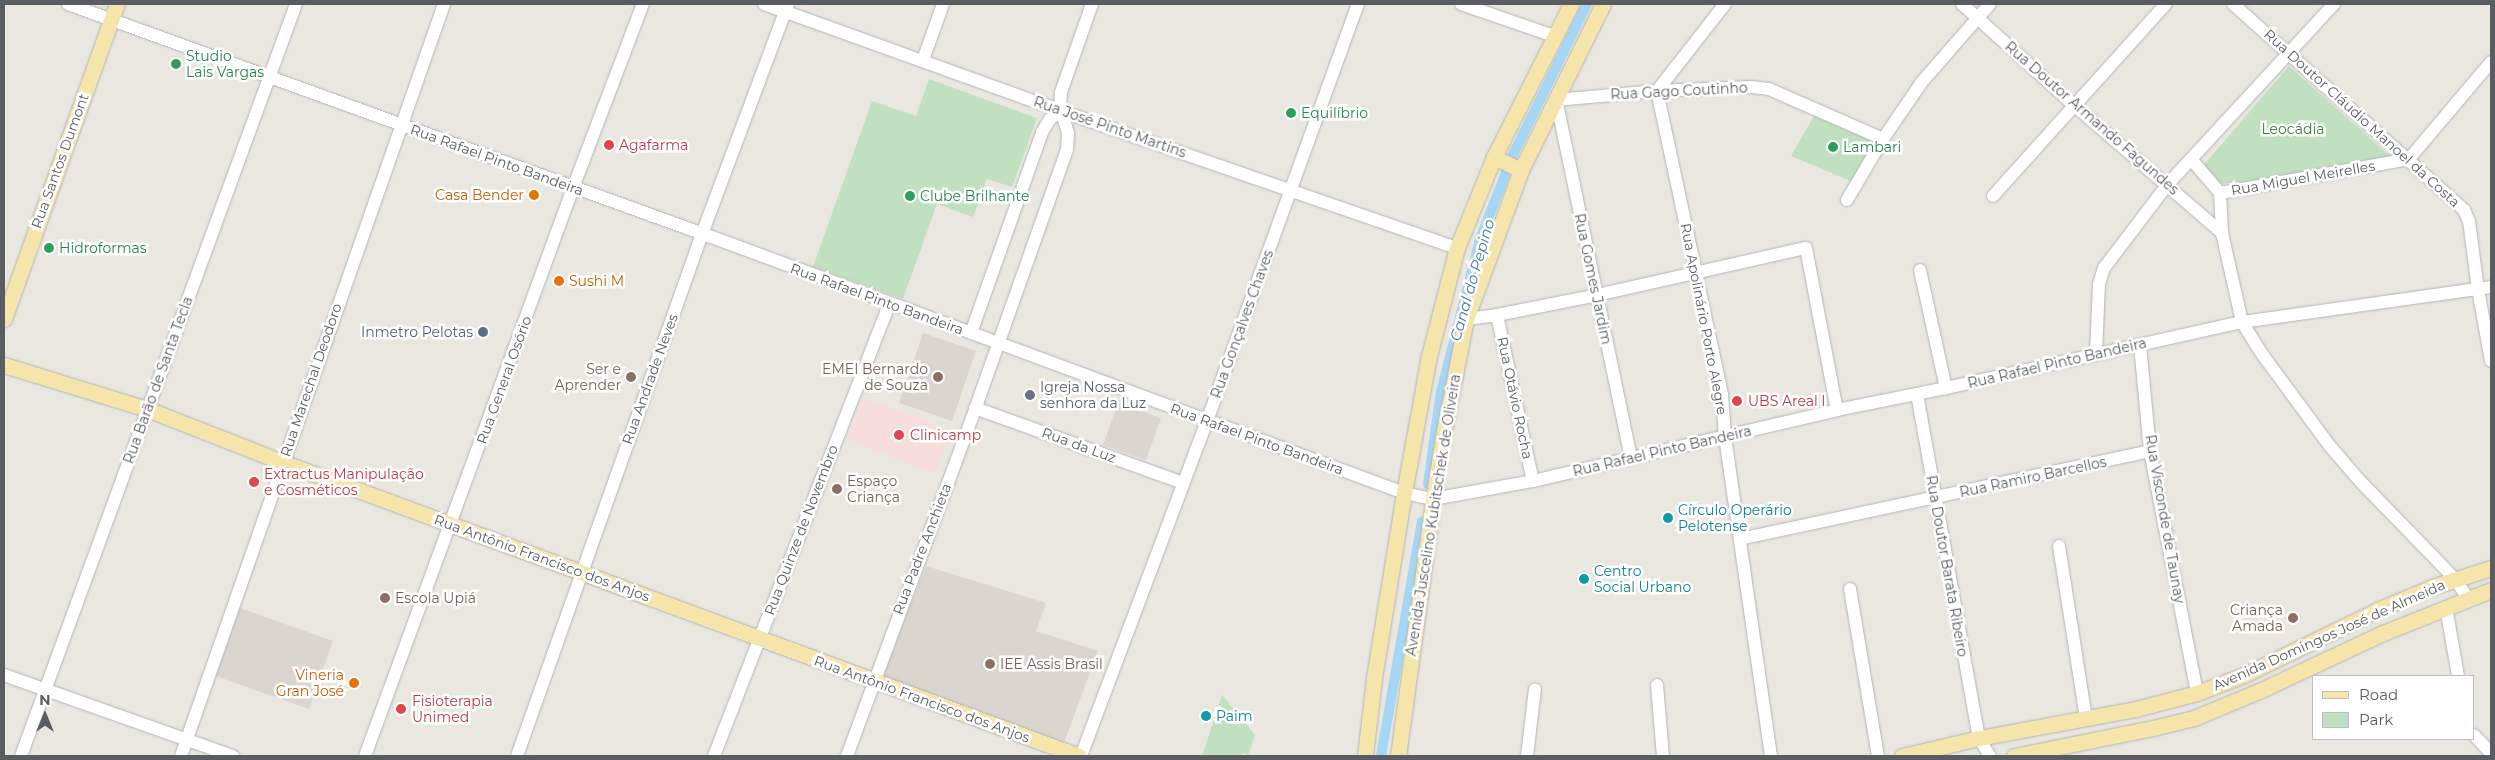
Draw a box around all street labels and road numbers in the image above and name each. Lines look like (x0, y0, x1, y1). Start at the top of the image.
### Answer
street label: Rua Doutor Cláudio Manoel da Costa (2261, 26, 2463, 210)
street label: Rua Doutor Armando Fagundes (2002, 38, 2182, 198)
street label: Rua Gago Coutinho (1610, 79, 1748, 103)
street label: Rua Santos Dumont (28, 91, 92, 231)
street label: Rua José Pinto Martins (1031, 93, 1189, 161)
street label: Rua Rafael Pinto Bandeira (408, 121, 586, 199)
street label: Rua Miguel Meirelles (2230, 157, 2376, 199)
street label: Rua Gomes Jardim (1571, 212, 1615, 346)
street label: Rua Apolinário Porto Alegre (1677, 222, 1731, 416)
street label: Rua Gonçalves Chaves (1207, 247, 1277, 401)
street label: Rua Rafael Pinto Bandeira (788, 260, 966, 338)
street label: Rua Barão de Santa Tecla (120, 294, 196, 466)
street label: Rua Marechal Deodoro (277, 301, 345, 459)
street label: Rua Andrade Neves (619, 311, 681, 447)
street label: Rua General Osório (473, 314, 535, 446)
street label: Rua Rafael Pinto Bandeira (1966, 334, 2148, 392)
street label: Rua Otávio Rocha (1494, 335, 1536, 461)
street label: Avenida Juscelino Kubitschek de Oliveira (1402, 373, 1464, 657)
street label: Rua Rafael Pinto Bandeira (1168, 400, 1346, 478)
street label: Rua Rafael Pinto Bandeira (1571, 422, 1753, 480)
street label: Rua da Luz (1040, 424, 1118, 466)
street label: Rua Visconde de Taunay (2142, 433, 2188, 605)
street label: Rua Quinze de Novembro (761, 443, 841, 617)
street label: Rua Ramiro Barcellos (1958, 453, 2108, 501)
street label: Rua Doutor Barata Ribeiro (1923, 474, 1971, 658)
street label: Rua Padre Anchieta (889, 481, 955, 617)
street label: Rua Antônio Francisco dos Anjos (432, 511, 652, 605)
street label: Avenida Domingos José de Almeida (2210, 576, 2448, 694)
street label: Rua Antônio Francisco dos Anjos (812, 652, 1032, 746)

